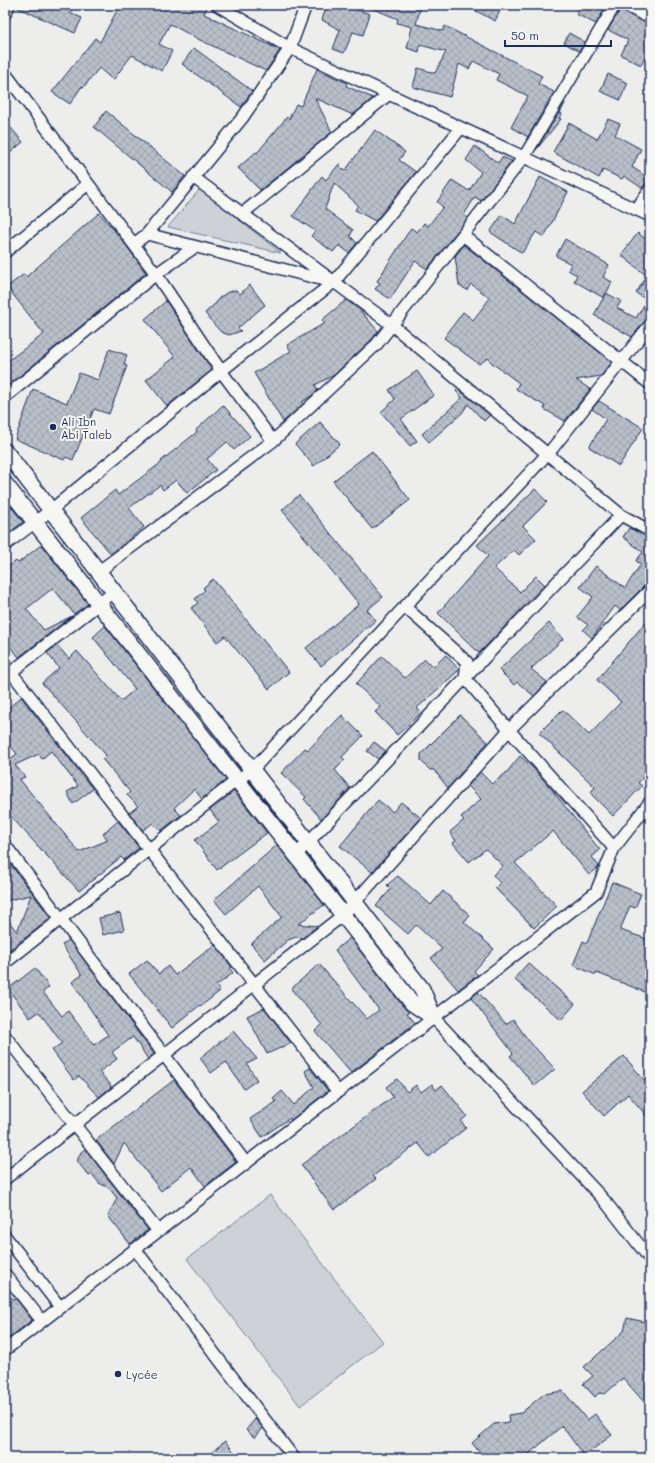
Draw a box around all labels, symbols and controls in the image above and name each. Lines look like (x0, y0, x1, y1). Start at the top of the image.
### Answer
scale bar (505, 22, 611, 48)
text: 50 m (511, 27, 539, 43)
place label: Ali Ibn Abi Taleb (61, 414, 112, 442)
marker: Ali Ibn Abi Taleb (48, 422, 58, 432)
place label: Lycée (126, 1367, 158, 1382)
marker: Lycée (113, 1369, 123, 1379)

